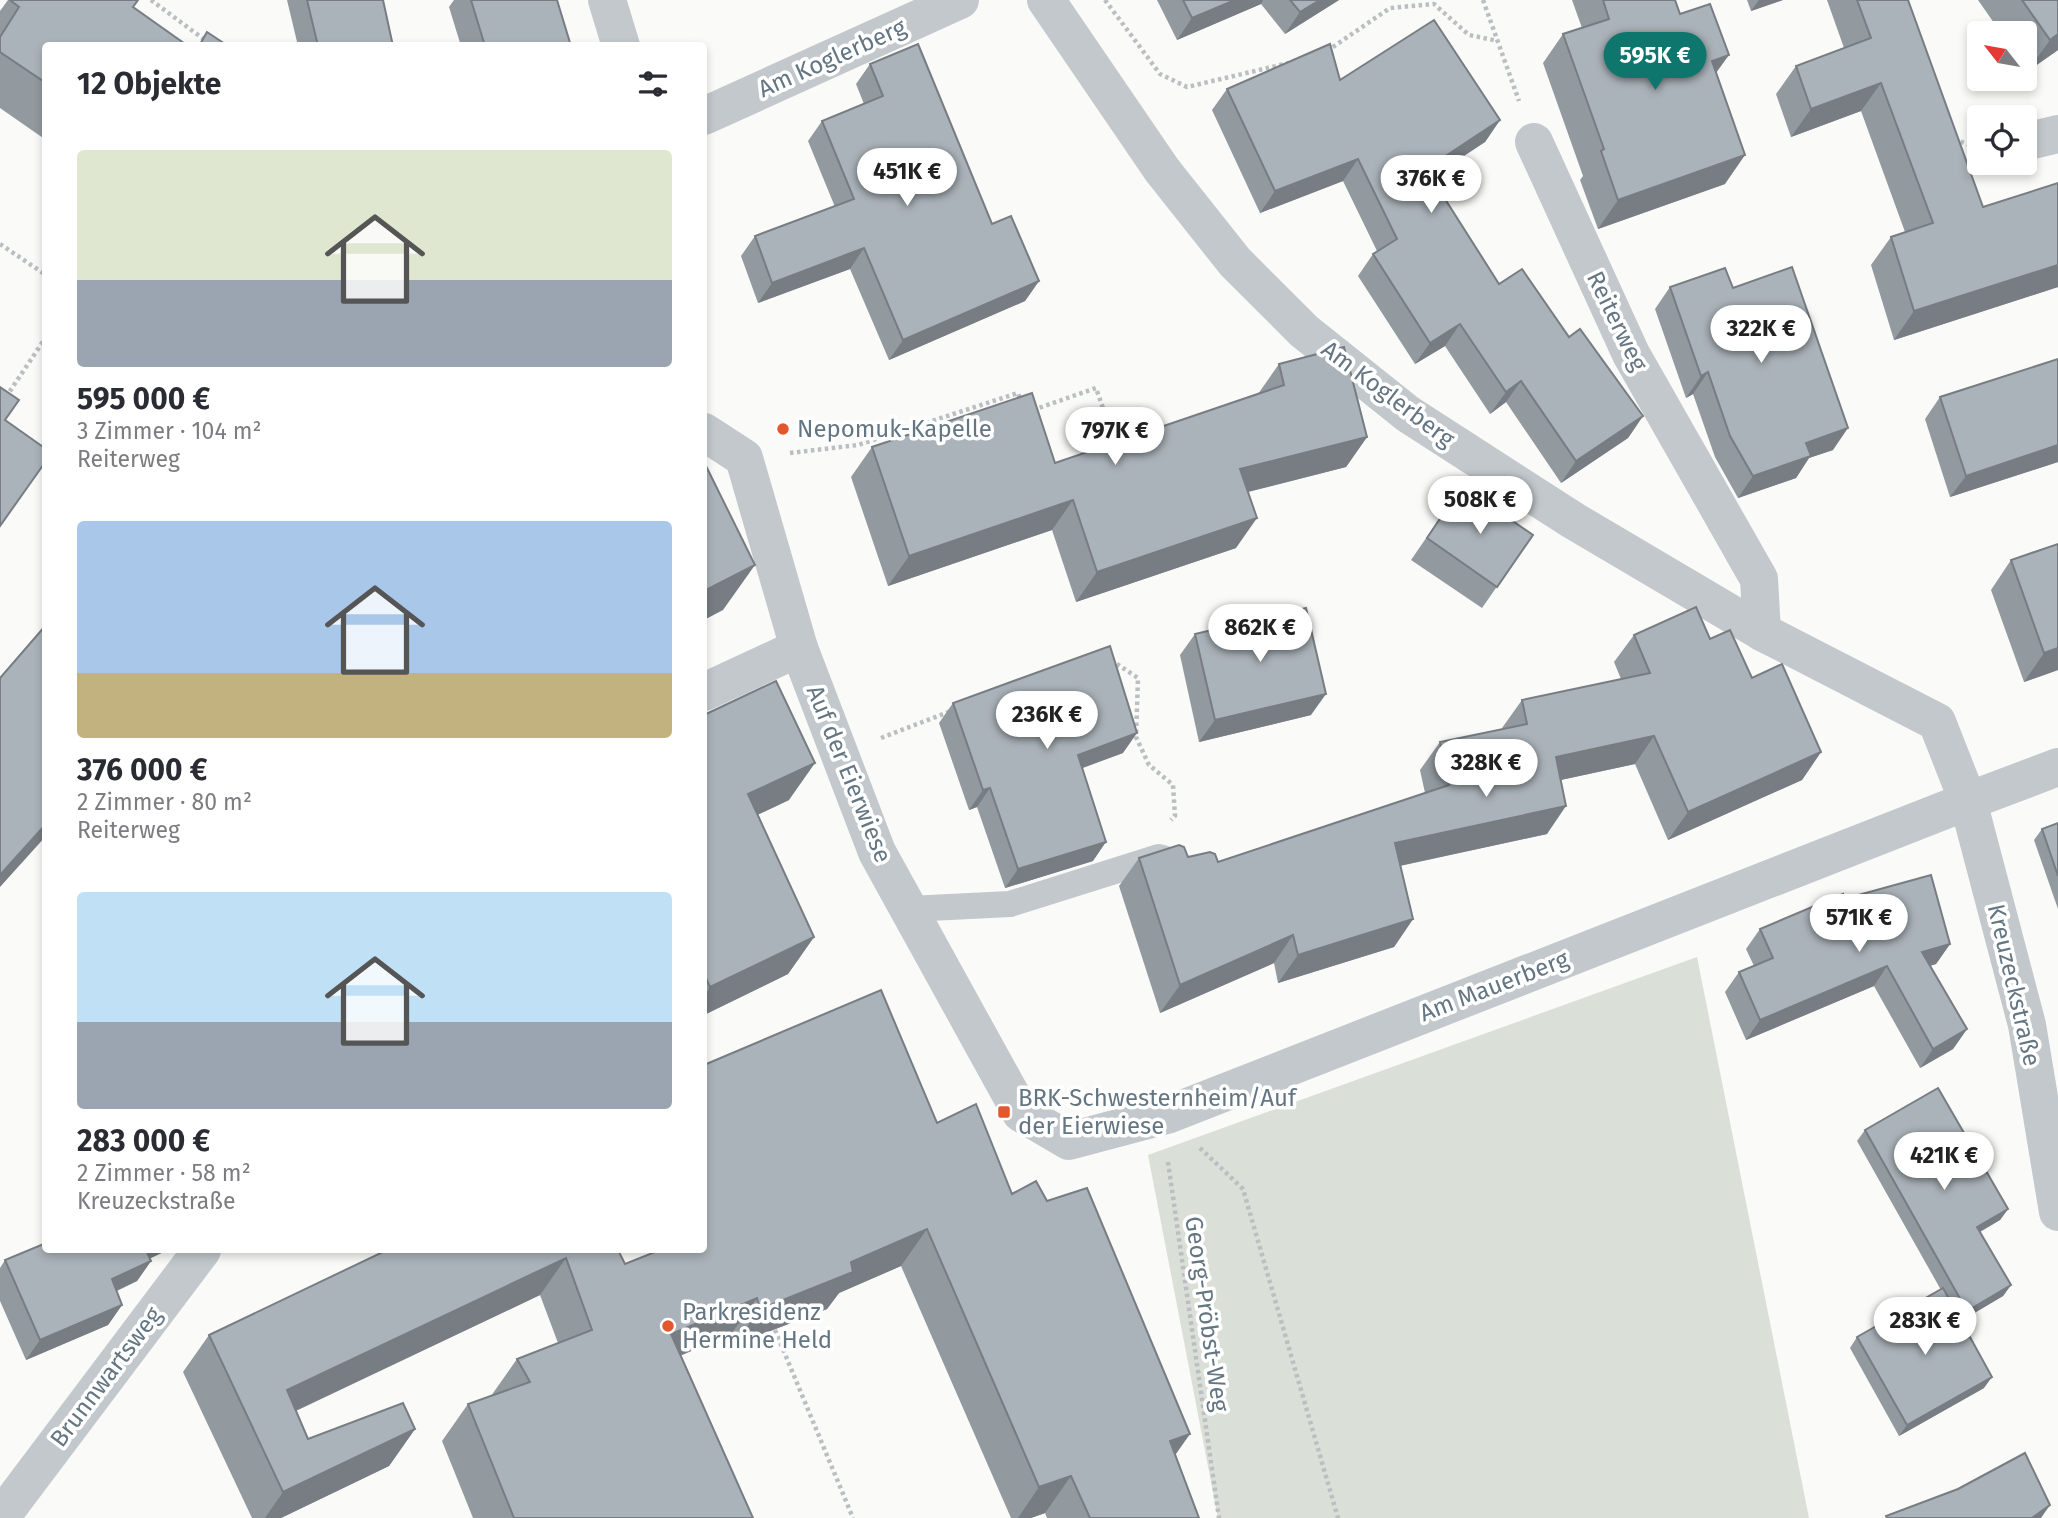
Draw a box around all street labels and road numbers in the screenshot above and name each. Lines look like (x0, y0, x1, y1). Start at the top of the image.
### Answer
street label: Am Koglerberg (754, 13, 911, 103)
street label: Reiterweg (1581, 267, 1653, 376)
street label: Am Koglerberg (1316, 335, 1460, 453)
street label: Auf der Eierwiese (801, 681, 897, 867)
street label: Kreuzeckstraße (1982, 901, 2046, 1069)
street label: Am Mauerberg (1415, 945, 1573, 1027)
street label: Georg-Pröbst-Weg (1179, 1214, 1235, 1414)
street label: Brunnwartsweg (44, 1301, 168, 1452)

